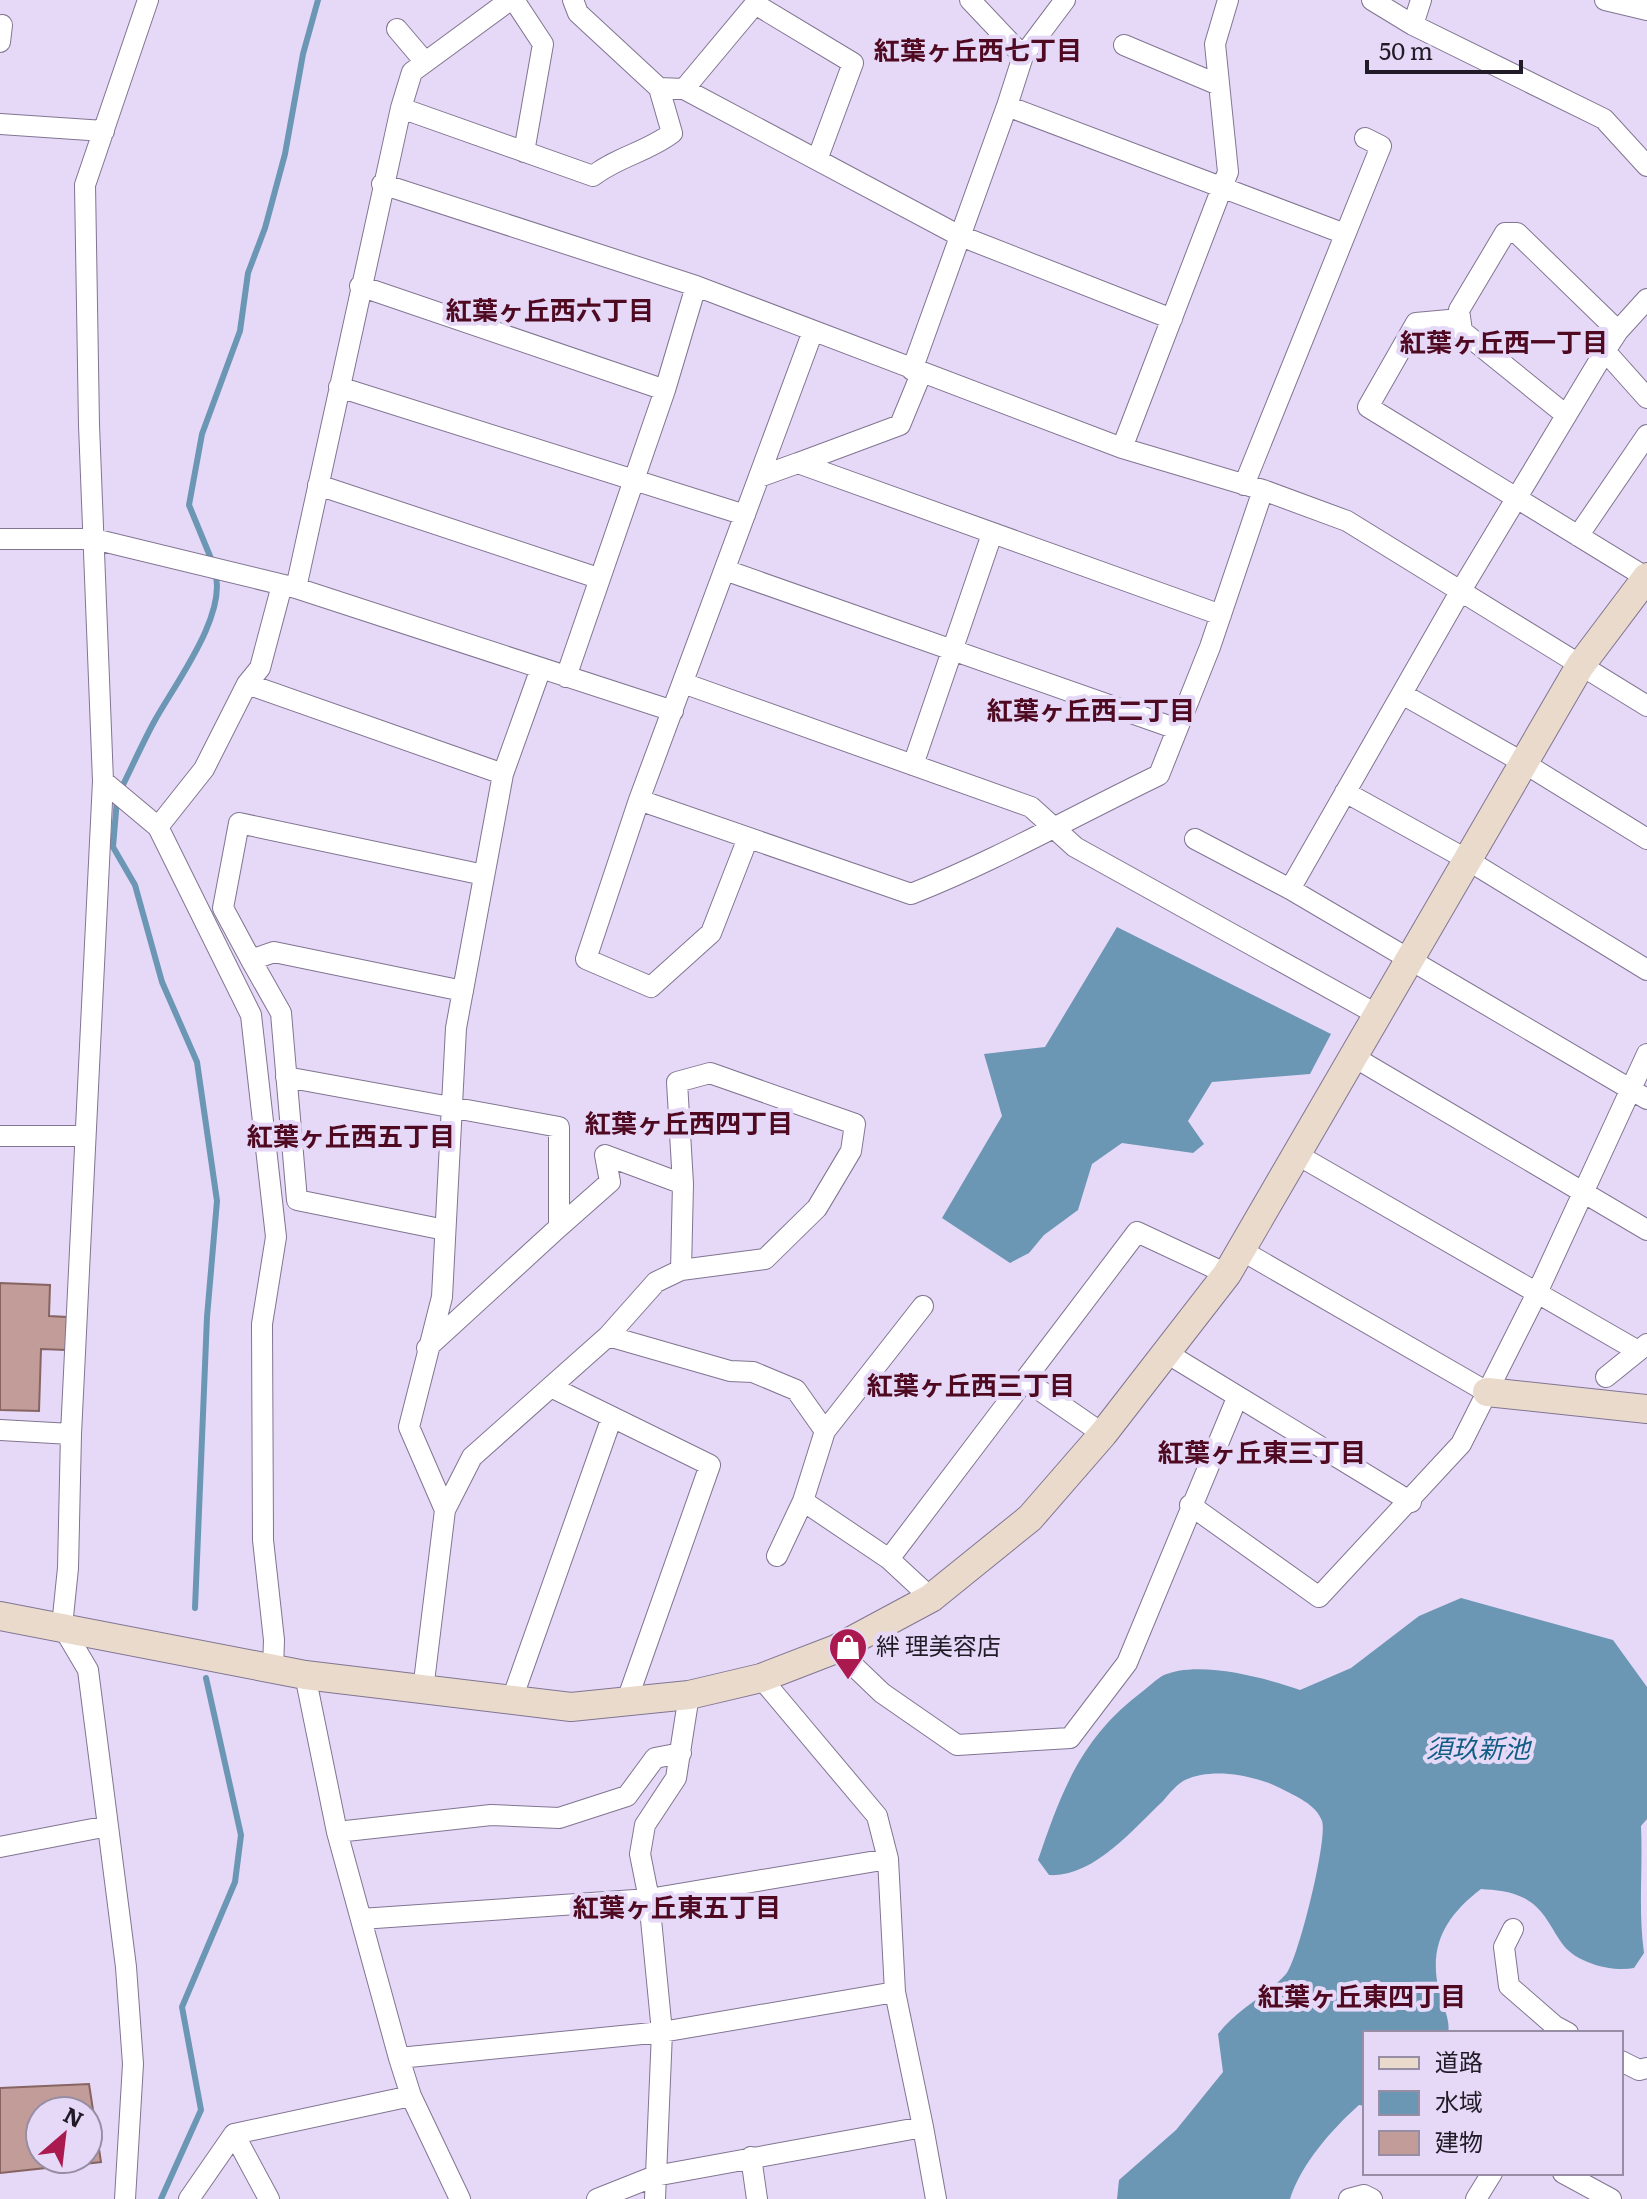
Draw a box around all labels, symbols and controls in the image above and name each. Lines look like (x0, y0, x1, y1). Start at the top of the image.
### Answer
scale bar (1367, 24, 1521, 74)
district label: 紅葉ヶ丘西七丁目 (874, 29, 1082, 68)
text: 50 m (1379, 32, 1433, 67)
district label: 紅葉ヶ丘西六丁目 (446, 289, 654, 328)
district label: 紅葉ヶ丘西一丁目 (1400, 321, 1608, 360)
district label: 紅葉ヶ丘西二丁目 (987, 689, 1195, 728)
district label: 紅葉ヶ丘西四丁目 (585, 1102, 793, 1141)
district label: 紅葉ヶ丘西五丁目 (247, 1115, 455, 1154)
district label: 紅葉ヶ丘西三丁目 (867, 1364, 1075, 1403)
district label: 紅葉ヶ丘東三丁目 (1158, 1431, 1366, 1470)
shop icon: 絆 理美容店 (827, 1626, 869, 1681)
place label: 絆 理美容店 (876, 1627, 1001, 1662)
water label: 須玖新池 (1426, 1727, 1533, 1766)
district label: 紅葉ヶ丘東五丁目 (573, 1886, 781, 1925)
district label: 紅葉ヶ丘東四丁目 (1258, 1975, 1466, 2014)
legend (1363, 2031, 1623, 2175)
text: 道路 (1435, 2043, 1483, 2078)
text: 水域 (1435, 2083, 1483, 2118)
north arrow (24, 2095, 104, 2175)
text: N (58, 2097, 90, 2135)
text: 建物 (1435, 2123, 1483, 2158)

